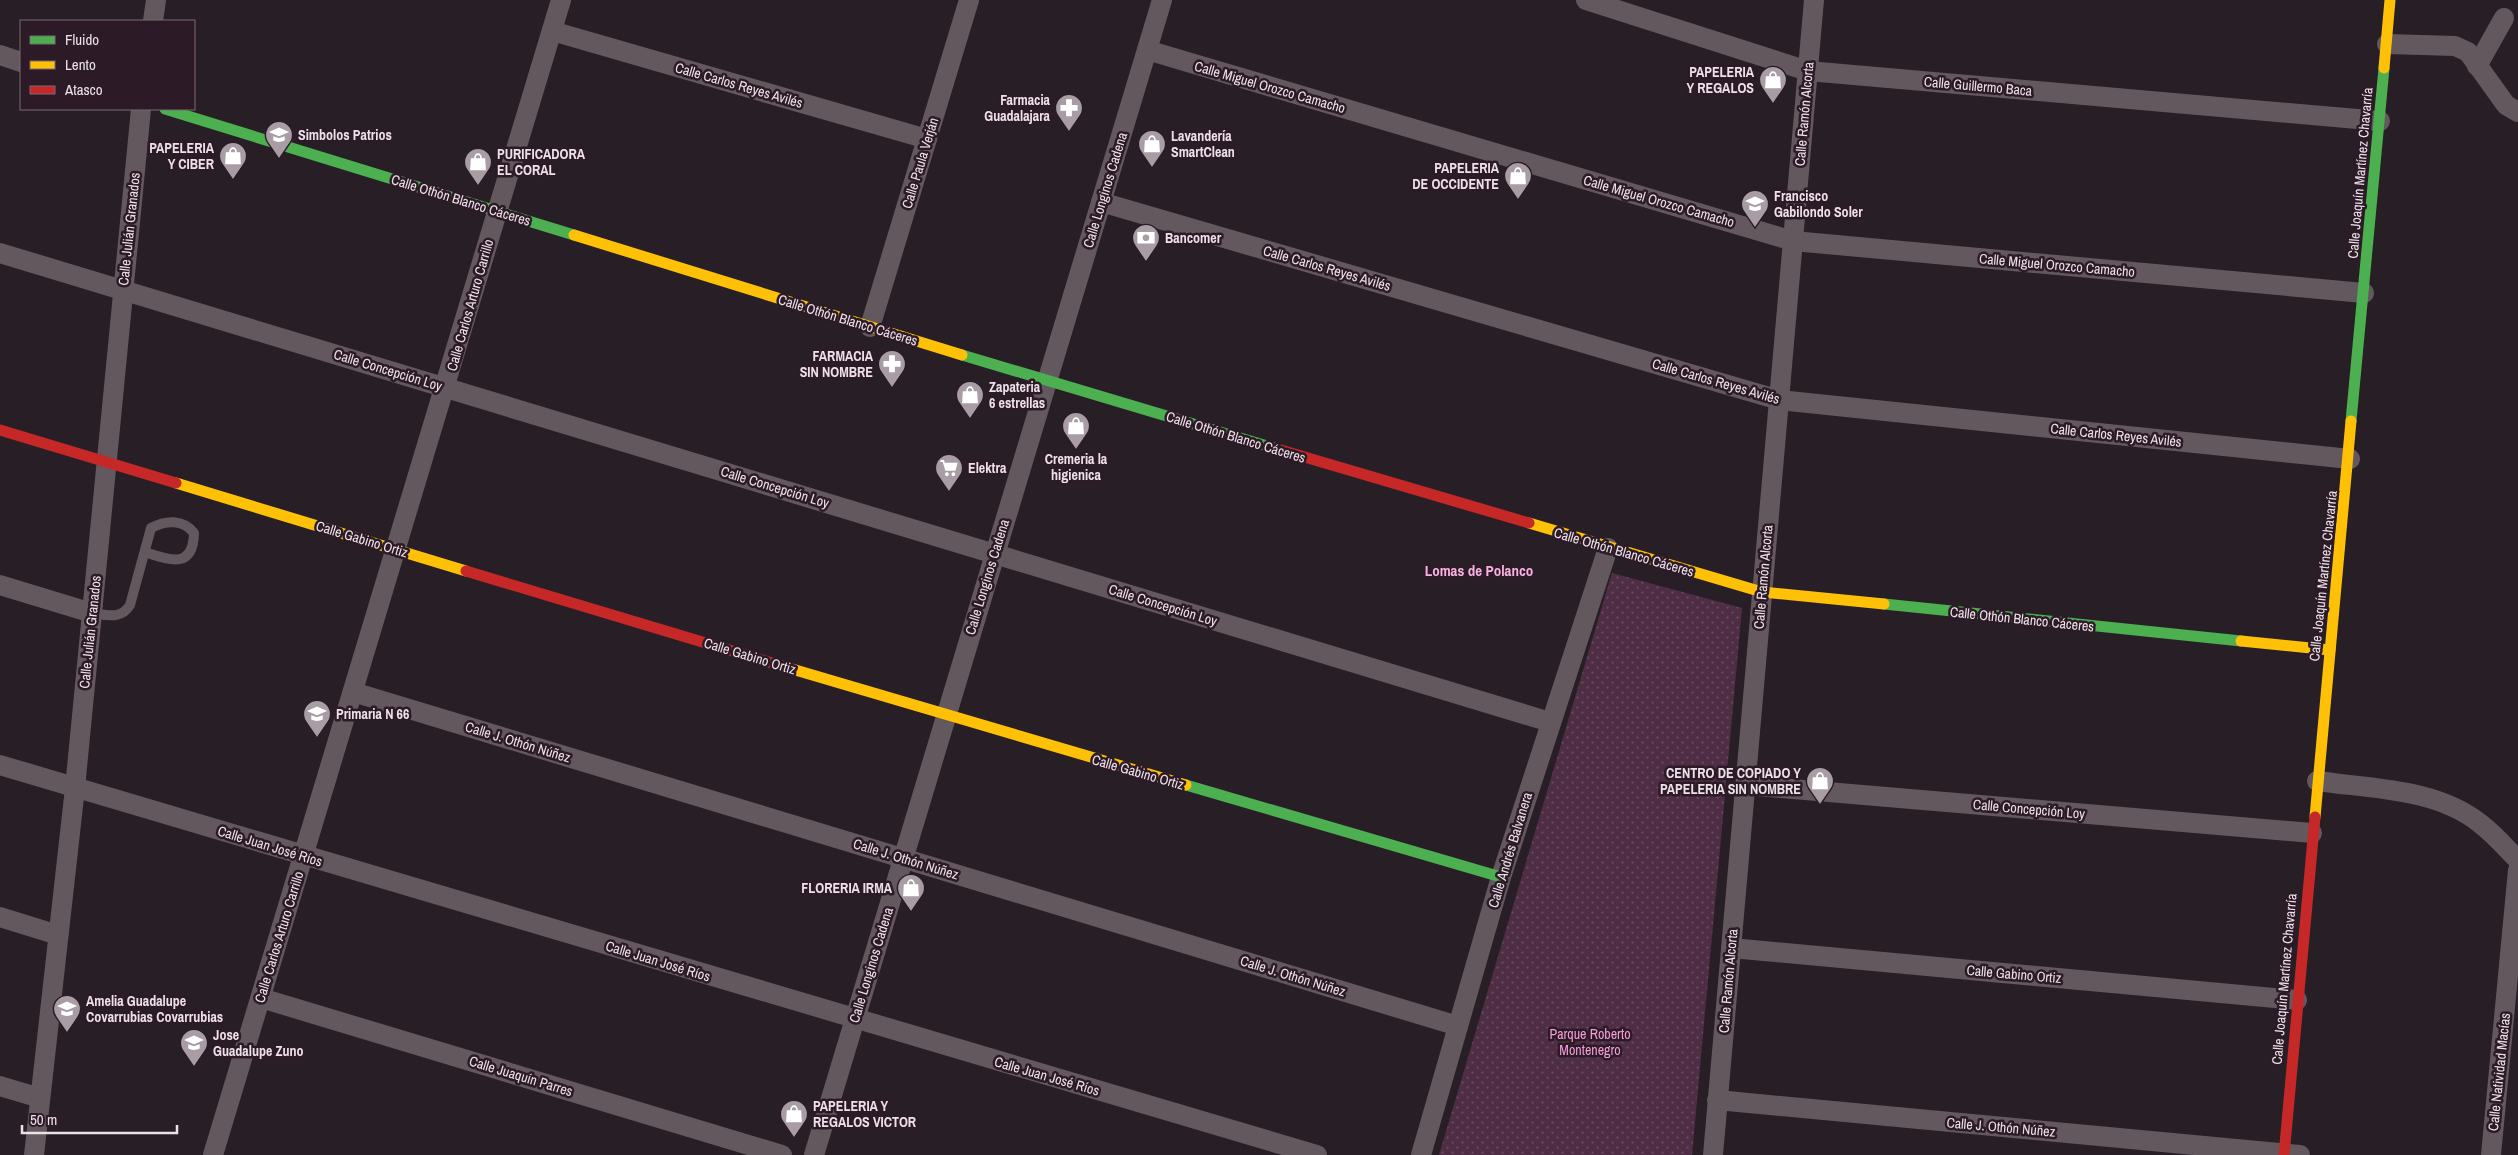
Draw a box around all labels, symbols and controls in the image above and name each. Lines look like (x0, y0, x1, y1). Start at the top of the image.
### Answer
legend (20, 20, 195, 110)
text: Fluido (65, 29, 99, 50)
text: Lento (65, 54, 96, 75)
street label: Calle Miguel Orozco Camacho (1192, 57, 1348, 117)
street label: Calle Carlos Reyes Avilés (673, 58, 805, 112)
street label: Calle Ramón Alcorta (1790, 60, 1818, 167)
place label: PAPELERIA Y REGALOS (1687, 63, 1755, 97)
shop icon: PAPELERIA Y REGALOS (1758, 65, 1788, 104)
street label: Calle Guillermo Baca (1923, 72, 2033, 100)
text: Atasco (64, 79, 103, 100)
street label: Calle Joaquín Martínez Chavarría (2344, 86, 2376, 259)
place label: Farmacia Guadalajara (984, 91, 1051, 125)
pharmacy icon: Farmacia Guadalajara (1054, 93, 1084, 132)
street label: Calle Paula Verján (898, 115, 942, 211)
school or university icon: Simbolos Patrios (264, 120, 294, 159)
place label: Simbolos Patrios (298, 126, 392, 144)
place label: Lavandería SmartClean (1171, 127, 1235, 161)
street label: Calle Longinos Cadena (1079, 129, 1131, 250)
shop icon: Lavandería SmartClean (1137, 129, 1167, 168)
place label: PAPELERIA Y CIBER (149, 139, 215, 173)
shop icon: PAPELERIA Y CIBER (218, 141, 248, 180)
place label: PURIFICADORA EL CORAL (497, 145, 586, 179)
shop icon: PURIFICADORA EL CORAL (463, 147, 493, 186)
place label: PAPELERIA DE OCCIDENTE (1412, 159, 1500, 193)
shop icon: PAPELERIA DE OCCIDENTE (1503, 161, 1533, 200)
street label: Calle Othón Blanco Cáceres (389, 170, 533, 230)
street label: Calle Julián Granados (114, 171, 144, 286)
street label: Calle Miguel Orozco Camacho (1581, 171, 1737, 231)
place label: Francisco Gabilondo Soler (1774, 187, 1863, 221)
school or university icon: Francisco Gabilondo Soler (1740, 189, 1770, 228)
bank icon: Bancomer (1131, 223, 1161, 262)
place label: Bancomer (1165, 229, 1222, 247)
street label: Calle Carlos Arturo Carrillo (443, 237, 497, 373)
street label: Calle Carlos Reyes Avilés (1261, 241, 1393, 295)
street label: Calle Miguel Orozco Camacho (1978, 249, 2136, 281)
street label: Calle Othón Blanco Cáceres (776, 290, 920, 350)
street label: Calle Concepción Loy (332, 345, 445, 395)
place label: FARMACIA SIN NOMBRE (800, 347, 874, 381)
pharmacy icon: FARMACIA SIN NOMBRE (877, 349, 907, 388)
street label: Calle Carlos Reyes Avilés (1650, 354, 1782, 408)
place label: Zapateria 6 estrellas (989, 378, 1045, 412)
shop icon: Zapateria 6 estrellas (955, 380, 985, 419)
street label: Calle Othón Blanco Cáceres (1164, 407, 1308, 467)
shop icon: Cremeria la higienica (1061, 411, 1091, 450)
street label: Calle Carlos Reyes Avilés (2049, 419, 2183, 451)
place label: Cremeria la higienica (1045, 450, 1108, 484)
supermarket icon: Elektra (934, 453, 964, 492)
place label: Elektra (968, 459, 1007, 477)
street label: Calle Concepción Loy (719, 462, 832, 512)
street label: Calle Joaquín Martínez Chavarría (2305, 489, 2341, 662)
street label: Calle Gabino Ortiz (314, 516, 410, 562)
street label: Calle Longinos Cadena (961, 516, 1013, 637)
street label: Calle Othón Blanco Cáceres (1552, 523, 1696, 581)
street label: Calle Ramón Alcorta (1749, 523, 1777, 630)
district label: Lomas de Polanco (1425, 560, 1533, 581)
street label: Calle Julián Granados (75, 574, 105, 689)
street label: Calle Concepción Loy (1107, 580, 1220, 630)
street label: Calle Othón Blanco Cáceres (1949, 602, 2095, 636)
street label: Calle Gabino Ortiz (702, 633, 798, 679)
school or university icon: Primaria N 66 (302, 699, 332, 738)
place label: Primaria N 66 (336, 705, 409, 723)
street label: Calle J. Othón Núñez (463, 717, 573, 767)
street label: Calle Gabino Ortiz (1090, 750, 1186, 794)
place label: CENTRO DE COPIADO Y PAPELERIA SIN NOMBRE (1660, 764, 1801, 798)
shop icon: CENTRO DE COPIADO Y PAPELERIA SIN NOMBRE (1805, 766, 1835, 805)
street label: Calle Andrés Balvanera (1484, 789, 1536, 910)
street label: Calle Concepción Loy (1972, 795, 2086, 823)
street label: Calle Juan José Ríos (215, 822, 325, 871)
street label: Calle J. Othón Núñez (851, 834, 961, 884)
street label: Calle Carlos Arturo Carrillo (250, 869, 308, 1005)
shop icon: FLORERIA IRMA (896, 873, 926, 912)
place label: FLORERIA IRMA (801, 879, 893, 897)
street label: Calle Joaquín Martínez Chavarría (2268, 892, 2300, 1065)
street label: Calle Longinos Cadena (845, 904, 897, 1025)
street label: Calle Ramón Alcorta (1714, 927, 1742, 1034)
street label: Calle Juan José Ríos (603, 937, 713, 986)
street label: Calle J. Othón Núñez (1238, 951, 1348, 1001)
street label: Calle Gabino Ortiz (1966, 961, 2062, 987)
place label: Amelia Guadalupe Covarrubias Covarrubias (86, 992, 223, 1026)
school or university icon: Amelia Guadalupe Covarrubias Covarrubias (52, 994, 82, 1033)
street label: Calle Natividad Macías (2484, 1012, 2514, 1132)
park label: Parque Roberto Montenegro (1549, 1025, 1631, 1059)
place label: Jose Guadalupe Zuno (213, 1026, 304, 1060)
school or university icon: Jose Guadalupe Zuno (179, 1028, 209, 1067)
street label: Calle Juaquín Parres (467, 1052, 575, 1100)
street label: Calle Juan José Ríos (992, 1052, 1102, 1100)
place label: PAPELERIA Y REGALOS VICTOR (813, 1097, 917, 1131)
shop icon: PAPELERIA Y REGALOS VICTOR (779, 1099, 809, 1138)
scale bar (22, 1102, 178, 1134)
text: 50 m (30, 1109, 57, 1130)
street label: Calle J. Othón Núñez (1946, 1113, 2056, 1141)

